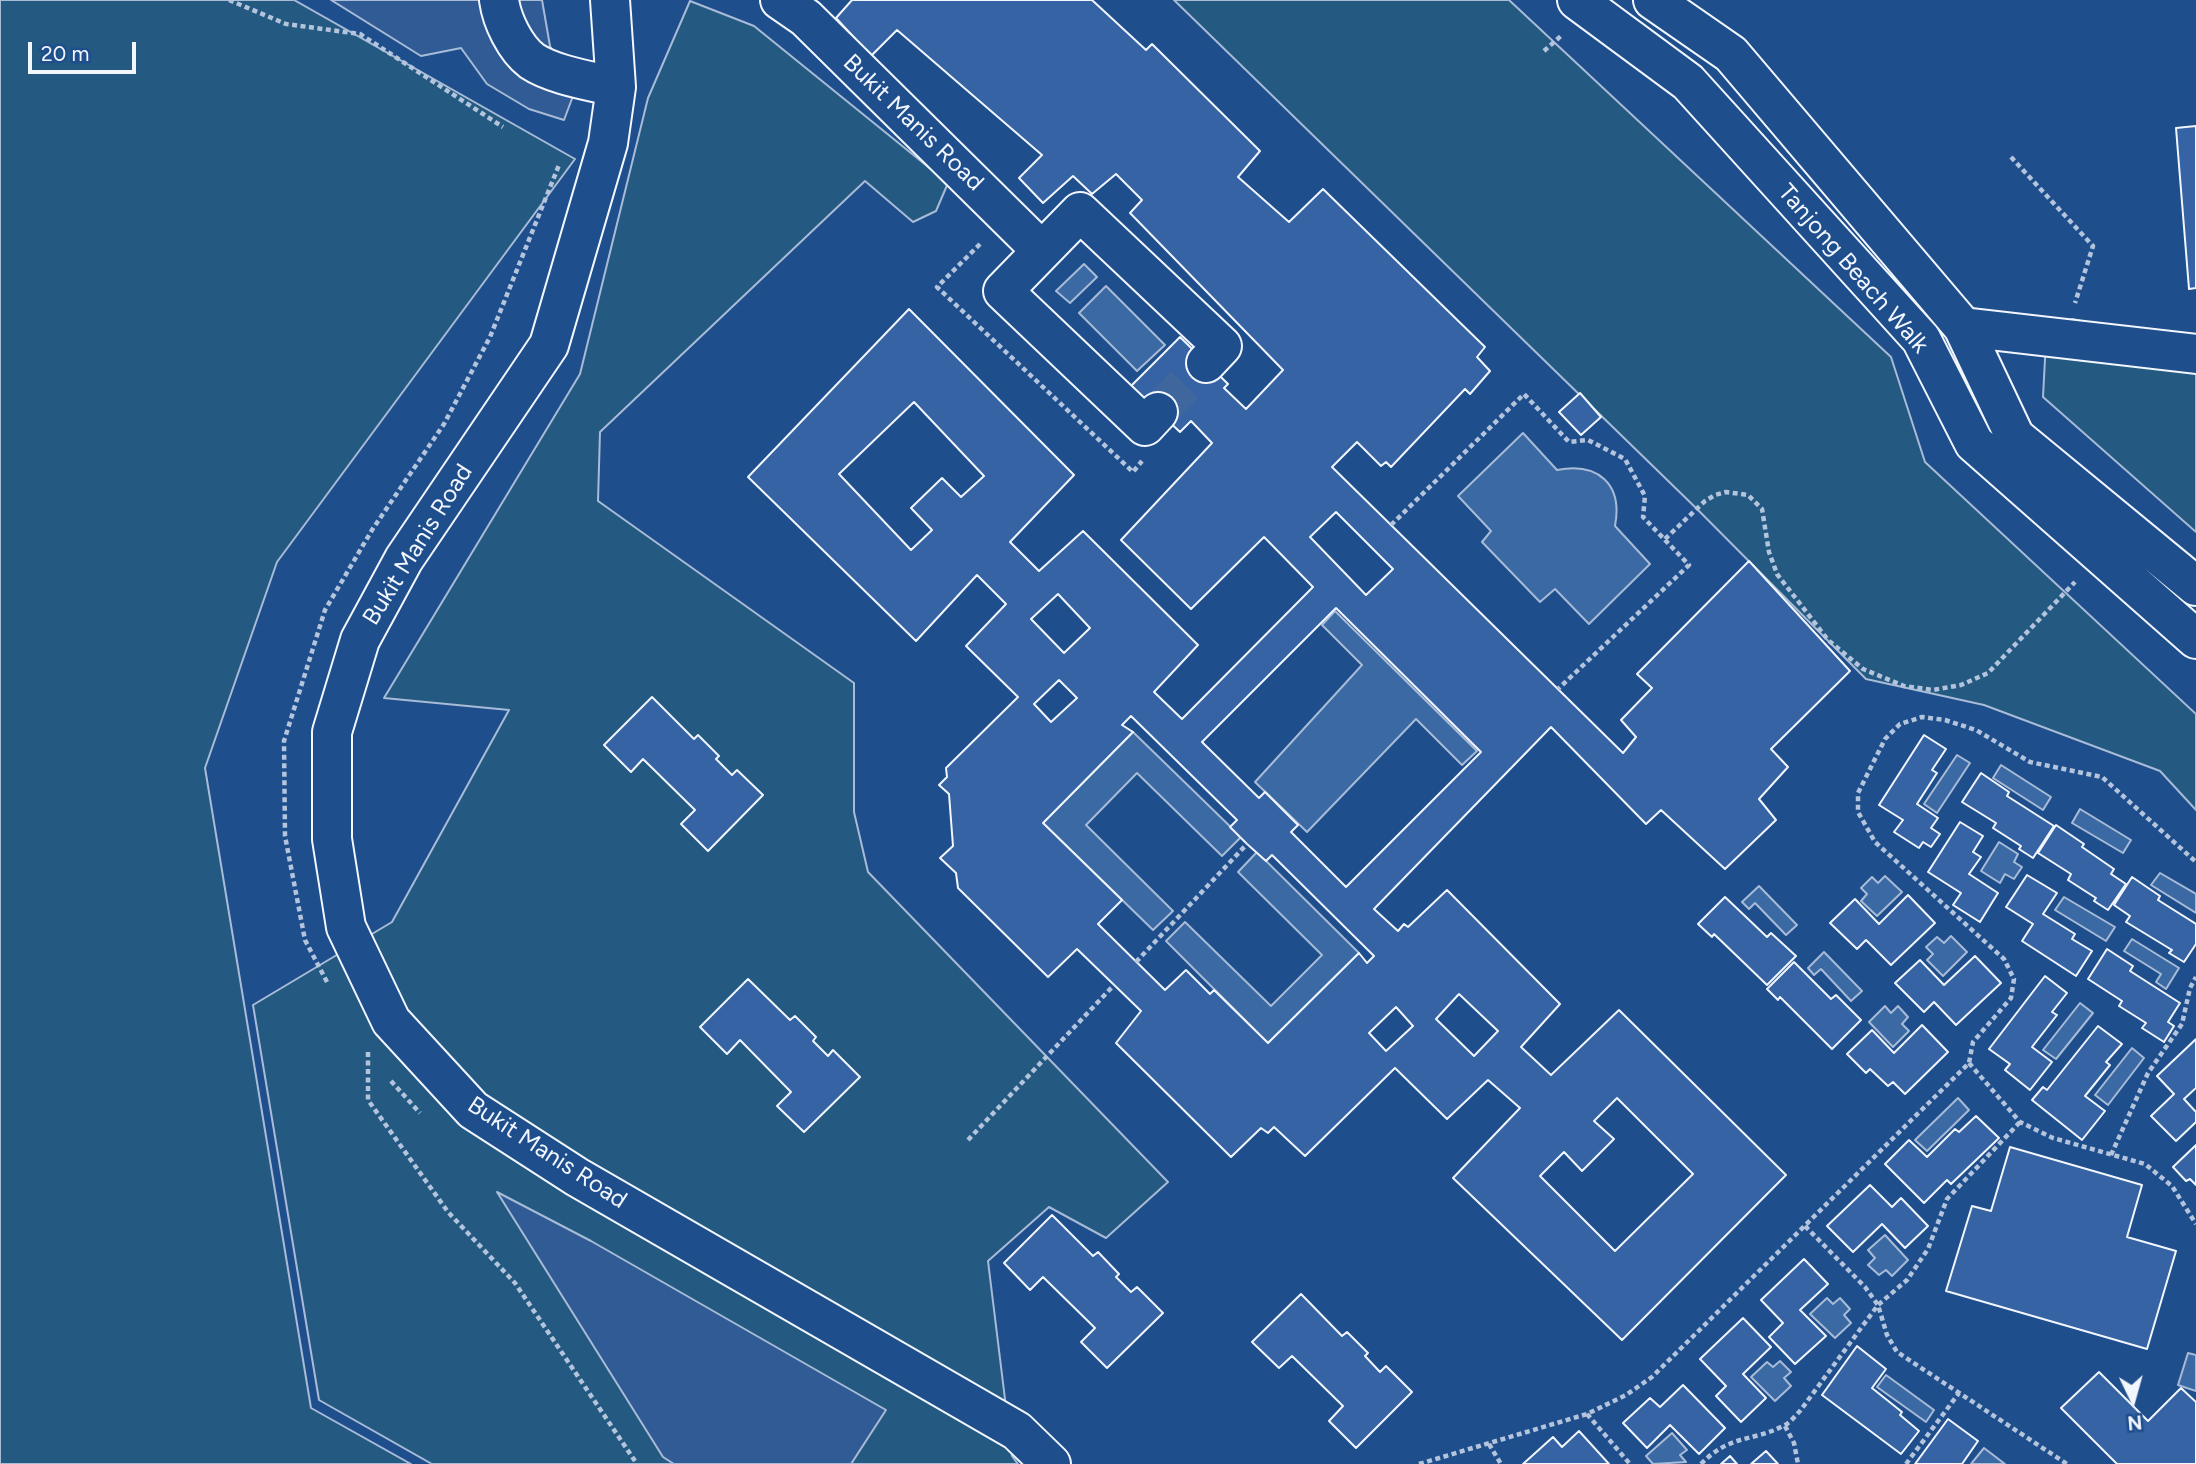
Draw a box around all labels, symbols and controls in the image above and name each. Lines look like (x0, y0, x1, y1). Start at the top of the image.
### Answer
scale bar (32, 28, 140, 72)
text: 20 m (41, 41, 89, 66)
street label: Bukit Manis Road (837, 49, 989, 197)
street label: Tanjong Beach Walk (1772, 179, 1934, 359)
street label: Bukit Manis Road (357, 459, 479, 631)
street label: Bukit Manis Road (462, 1091, 632, 1215)
north arrow (2098, 1366, 2168, 1436)
text: N (2127, 1410, 2143, 1435)

